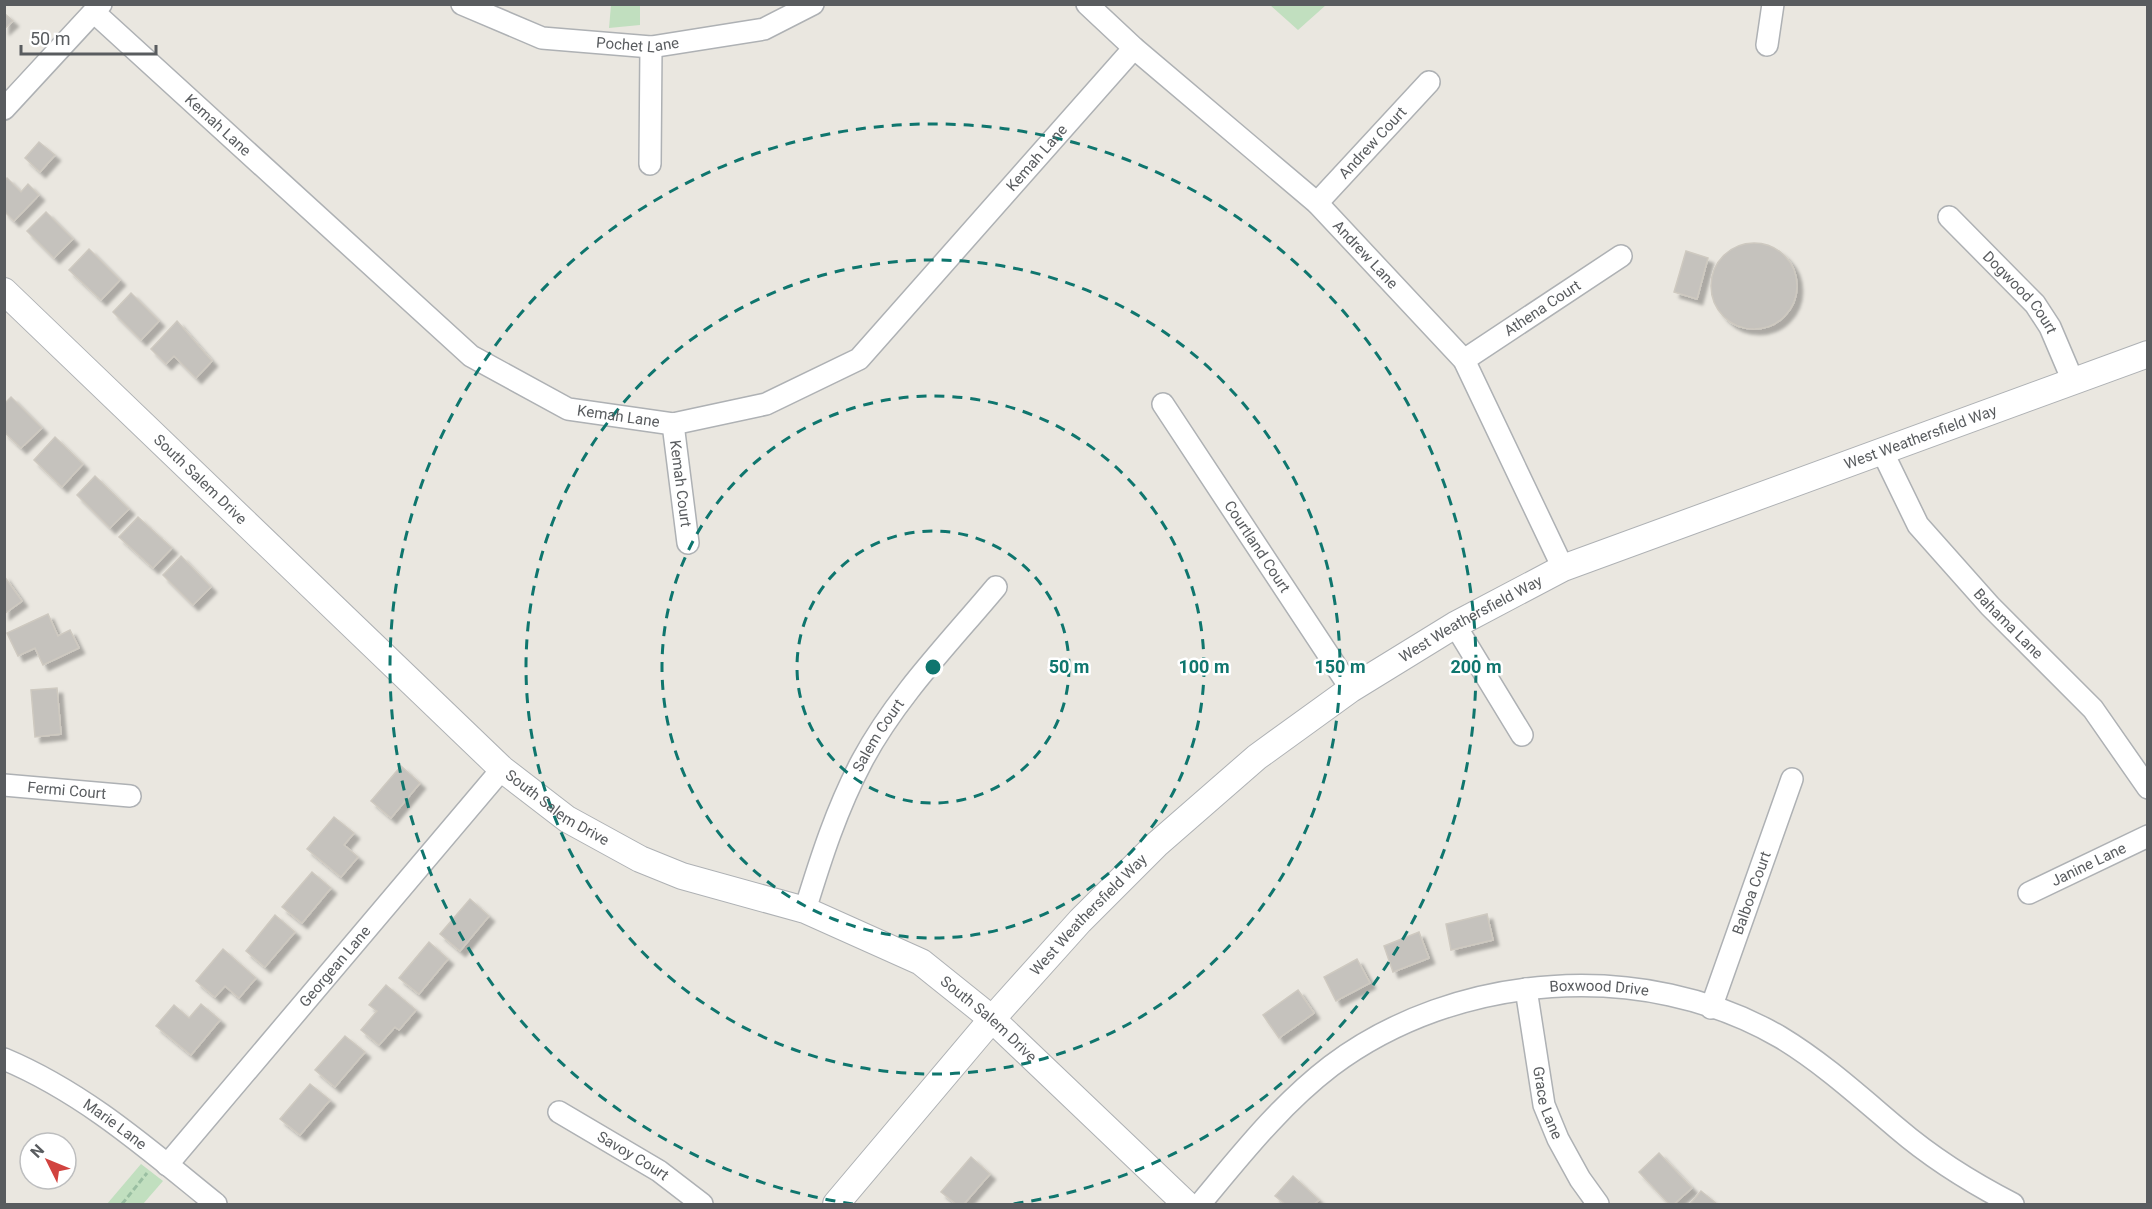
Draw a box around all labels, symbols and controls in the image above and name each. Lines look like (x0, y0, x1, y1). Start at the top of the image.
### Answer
scale bar (21, 18, 156, 56)
text: 50 m (30, 28, 70, 49)
street label: Pochet Lane (596, 34, 680, 56)
street label: Kemah Lane (181, 91, 255, 160)
street label: Andrew Court (1335, 103, 1410, 183)
street label: Kemah Lane (1003, 121, 1071, 195)
street label: Andrew Lane (1329, 217, 1402, 293)
street label: Dogwood Court (1979, 247, 2061, 337)
street label: Athena Court (1501, 276, 1584, 340)
street label: Kemah Lane (576, 401, 661, 431)
street label: West Weathersfield Way (1842, 401, 1999, 473)
street label: South Salem Drive (150, 431, 250, 528)
street label: Kemah Court (666, 439, 695, 528)
street label: Courtland Court (1220, 497, 1294, 596)
street label: West Weathersfield Way (1396, 572, 1545, 666)
street label: Bahama Lane (1970, 585, 2047, 663)
text: 50 m (1049, 656, 1089, 677)
text: 100 m (1178, 656, 1230, 677)
text: 150 m (1314, 656, 1366, 677)
text: 200 m (1450, 656, 1502, 677)
centre of rings (923, 657, 943, 677)
street label: Salem Court (849, 696, 908, 775)
street label: South Salem Drive (502, 766, 612, 849)
street label: Fermi Court (27, 778, 107, 803)
street label: Janine Lane (2048, 839, 2129, 890)
street label: Balboa Court (1729, 849, 1775, 937)
street label: West Weathersfield Way (1026, 850, 1151, 979)
street label: Georgean Lane (295, 922, 374, 1011)
street label: South Salem Drive (937, 972, 1040, 1066)
street label: Boxwood Drive (1549, 977, 1650, 1000)
street label: Grace Lane (1529, 1065, 1566, 1142)
street label: Marie Lane (80, 1095, 150, 1153)
street label: Savoy Court (594, 1128, 673, 1184)
north arrow (18, 1131, 78, 1191)
text: N (27, 1141, 48, 1162)

